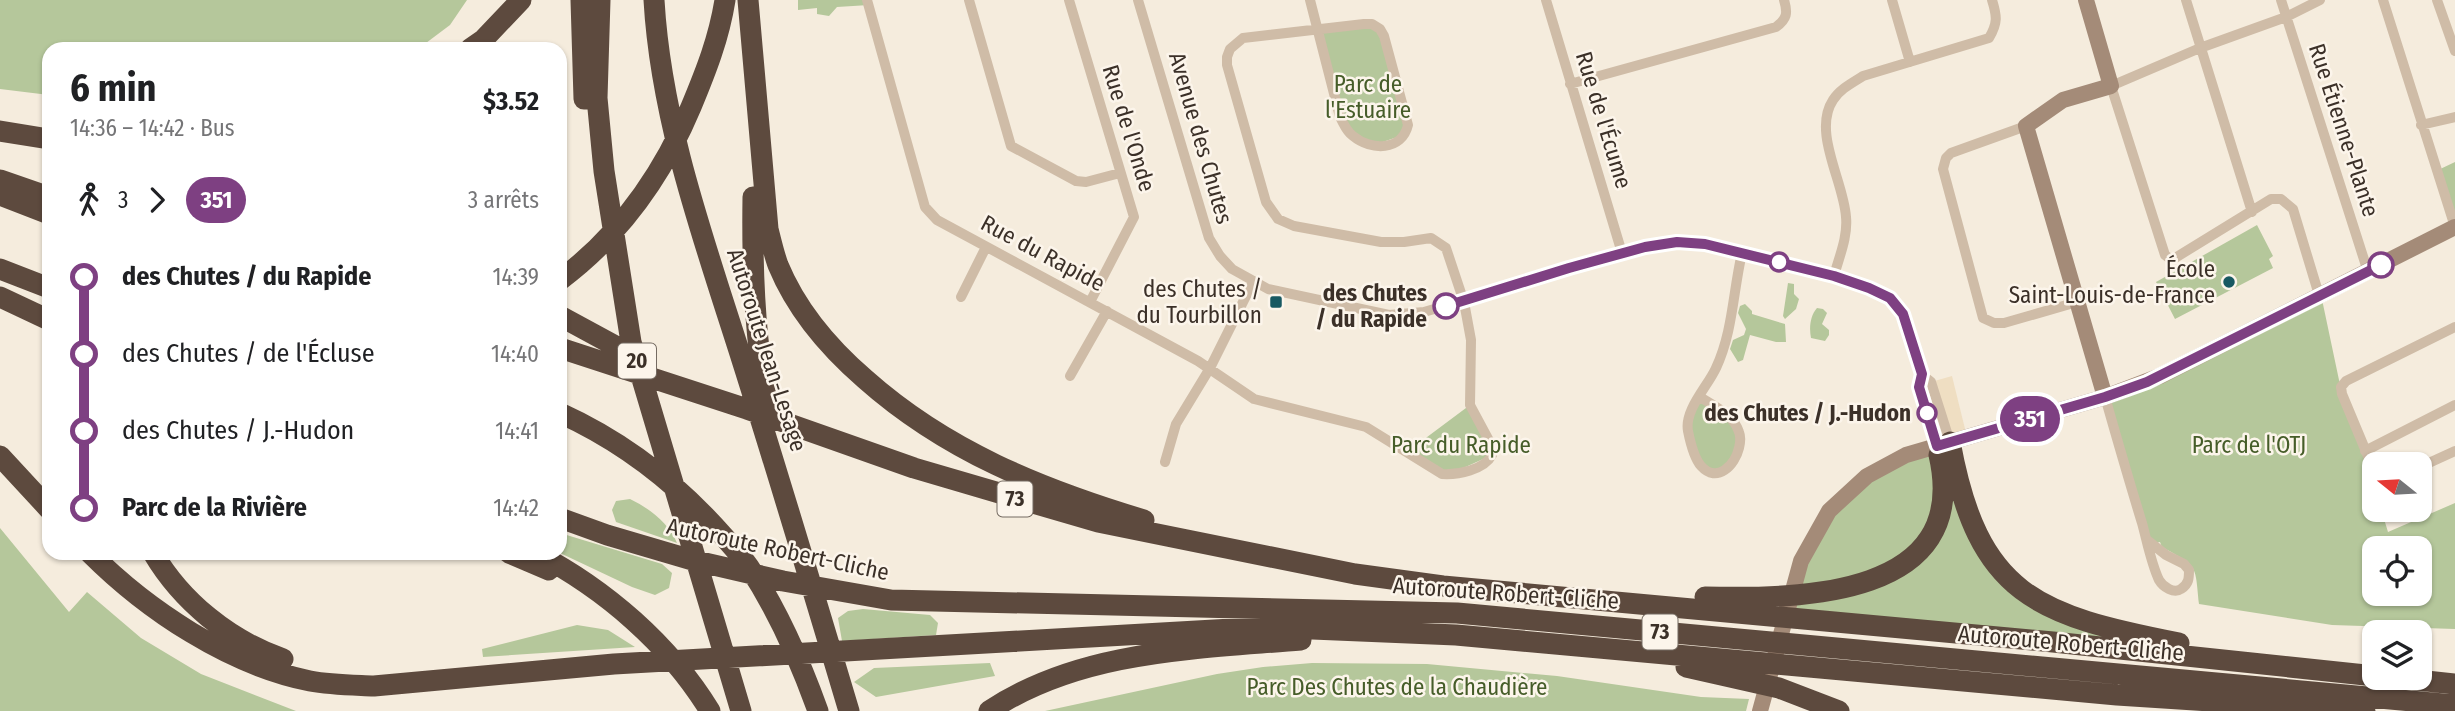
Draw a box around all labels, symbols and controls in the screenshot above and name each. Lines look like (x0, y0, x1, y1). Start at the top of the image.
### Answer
street label: Rue Étienne-Plante (2303, 40, 2386, 220)
street label: Rue de l'Écume (1570, 48, 1639, 192)
street label: Avenue des Chutes (1163, 49, 1239, 227)
street label: Rue de l'Onde (1096, 61, 1162, 195)
text: 6 min (70, 65, 157, 111)
park label: Parc de l'Estuaire (1325, 70, 1411, 124)
text: $3.52 (483, 86, 539, 117)
text: 14:36 – 14:42 · Bus (70, 114, 235, 142)
icon: walk (70, 181, 108, 219)
icon: forward (138, 181, 176, 219)
text: 3 (118, 186, 128, 214)
text: 351 (200, 186, 232, 214)
text: 3 arrêts (468, 186, 539, 214)
street label: Rue du Rapide (976, 209, 1110, 297)
street label: Autoroute Jean-Lesage (721, 245, 813, 455)
unlabelled marker (1769, 252, 1789, 272)
unlabelled marker (2368, 252, 2394, 278)
place label: École Saint-Louis-de-France (2009, 254, 2215, 309)
text: des Chutes / du Rapide (122, 261, 371, 292)
text: 14:39 (493, 263, 539, 291)
marker: École Saint-Louis-de-France (2221, 274, 2237, 290)
place label: des Chutes / du Tourbillon (1136, 275, 1262, 329)
place label: des Chutes / du Rapide (1315, 279, 1427, 333)
marker: des Chutes / du Rapide (1433, 293, 1459, 319)
marker: des Chutes / du Tourbillon (1268, 294, 1284, 310)
text: des Chutes / de l'Écluse (122, 338, 375, 369)
text: 14:40 (491, 340, 539, 368)
road number: 20 (618, 344, 656, 378)
line badge: 351 (1990, 396, 2070, 442)
place label: des Chutes / J.-Hudon (1704, 399, 1911, 427)
marker: des Chutes / J.-Hudon (1917, 403, 1937, 423)
text: 351 (2014, 405, 2046, 433)
text: des Chutes / J.-Hudon (122, 415, 354, 446)
text: 14:41 (495, 417, 539, 445)
park label: Parc du Rapide (1391, 431, 1531, 459)
park label: Parc de l'OTJ (2192, 431, 2306, 459)
north arrow (2362, 452, 2432, 522)
map controls (2362, 452, 2432, 690)
road number: 73 (998, 482, 1032, 516)
text: Parc de la Rivière (122, 492, 307, 523)
text: 14:42 (493, 494, 539, 522)
street label: Autoroute Robert-Cliche (664, 512, 892, 586)
button: locate (2362, 536, 2432, 606)
street label: Autoroute Robert-Cliche (1392, 571, 1620, 615)
road number: 73 (1642, 614, 1678, 650)
street label: Autoroute Robert-Cliche (1957, 619, 2185, 667)
button: layers (2362, 620, 2432, 690)
park label: Parc Des Chutes de la Chaudière (1247, 673, 1547, 701)

